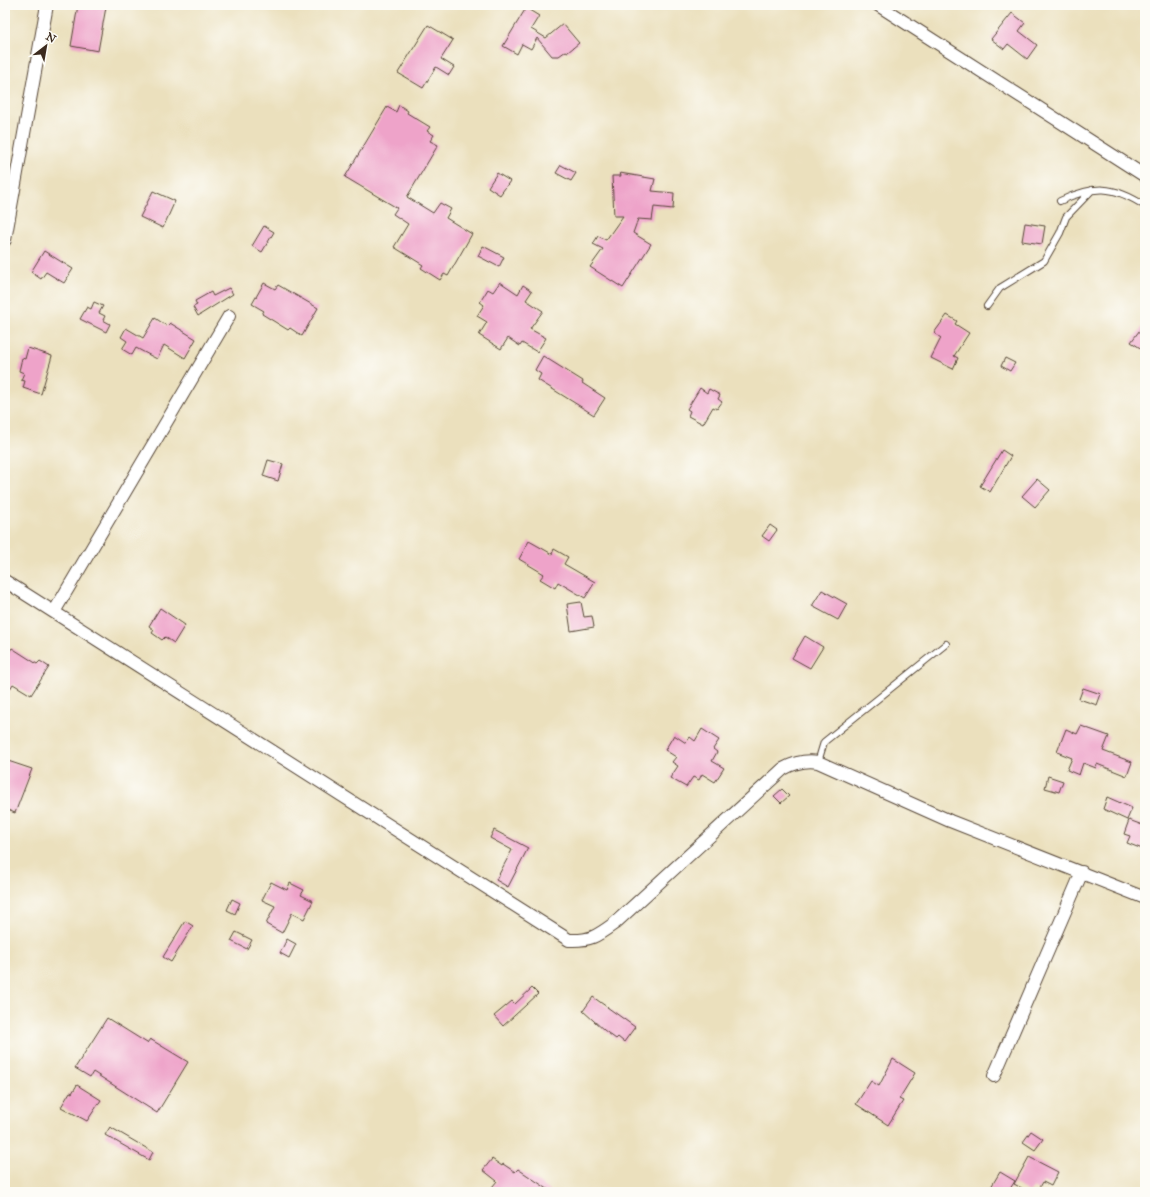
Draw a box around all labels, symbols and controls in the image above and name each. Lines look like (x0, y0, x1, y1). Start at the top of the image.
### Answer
north arrow (26, 26, 66, 66)
text: N (44, 30, 59, 46)

